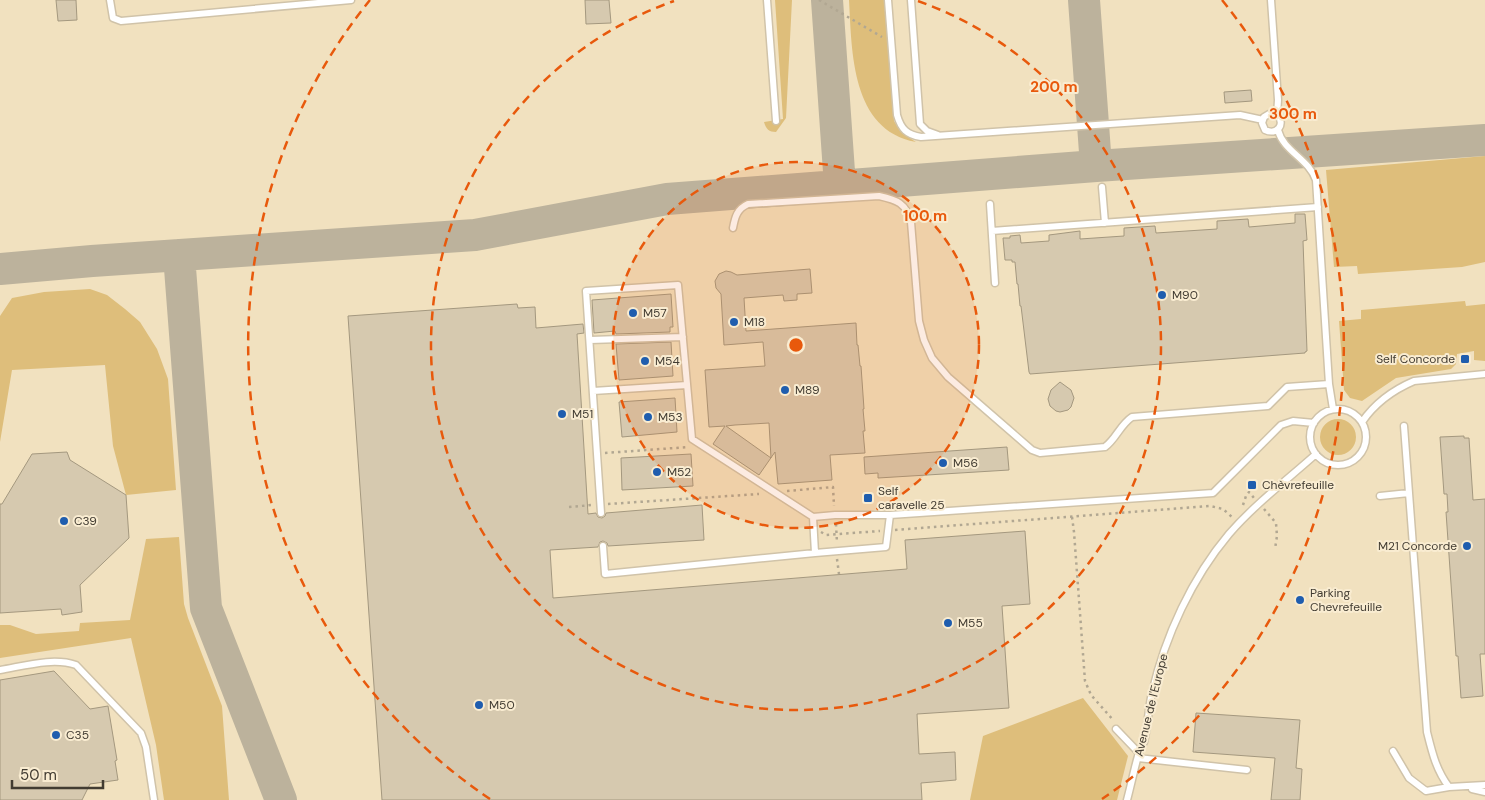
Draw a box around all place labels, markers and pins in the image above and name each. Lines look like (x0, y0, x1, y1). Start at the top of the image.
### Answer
place label: M90 (1172, 287, 1198, 303)
marker: M90 (1156, 289, 1168, 301)
place label: M57 (643, 305, 667, 321)
marker: M57 (627, 307, 639, 319)
place label: M18 (744, 314, 765, 330)
marker: M18 (728, 316, 740, 328)
centre of rings (787, 336, 805, 354)
place label: Self Concorde (1376, 351, 1455, 367)
place label: M54 (655, 353, 680, 369)
marker: Self Concorde (1459, 353, 1471, 365)
marker: M54 (639, 355, 651, 367)
place label: M89 (795, 382, 820, 398)
marker: M89 (779, 384, 791, 396)
place label: M51 (572, 406, 593, 422)
marker: M51 (556, 408, 568, 420)
place label: M53 (658, 409, 683, 425)
marker: M53 (642, 411, 654, 423)
place label: M56 (953, 455, 978, 471)
marker: M56 (937, 457, 949, 469)
place label: M52 (667, 464, 691, 480)
marker: M52 (651, 466, 663, 478)
place label: Chèvrefeuille (1262, 477, 1334, 493)
marker: Chèvrefeuille (1246, 479, 1258, 491)
place label: Self caravelle 25 (878, 483, 945, 513)
marker: Self caravelle 25 (862, 492, 874, 504)
place label: C39 (74, 513, 97, 529)
marker: C39 (58, 515, 70, 527)
place label: M21 Concorde (1378, 538, 1457, 554)
marker: M21 Concorde (1461, 540, 1473, 552)
place label: Parking Chevrefeuille (1310, 585, 1382, 615)
marker: Parking Chevrefeuille (1294, 594, 1306, 606)
place label: M55 (958, 615, 983, 631)
marker: M55 (942, 617, 954, 629)
place label: M50 (489, 697, 515, 713)
marker: M50 (473, 699, 485, 711)
place label: C35 (66, 727, 89, 743)
marker: C35 (50, 729, 62, 741)

